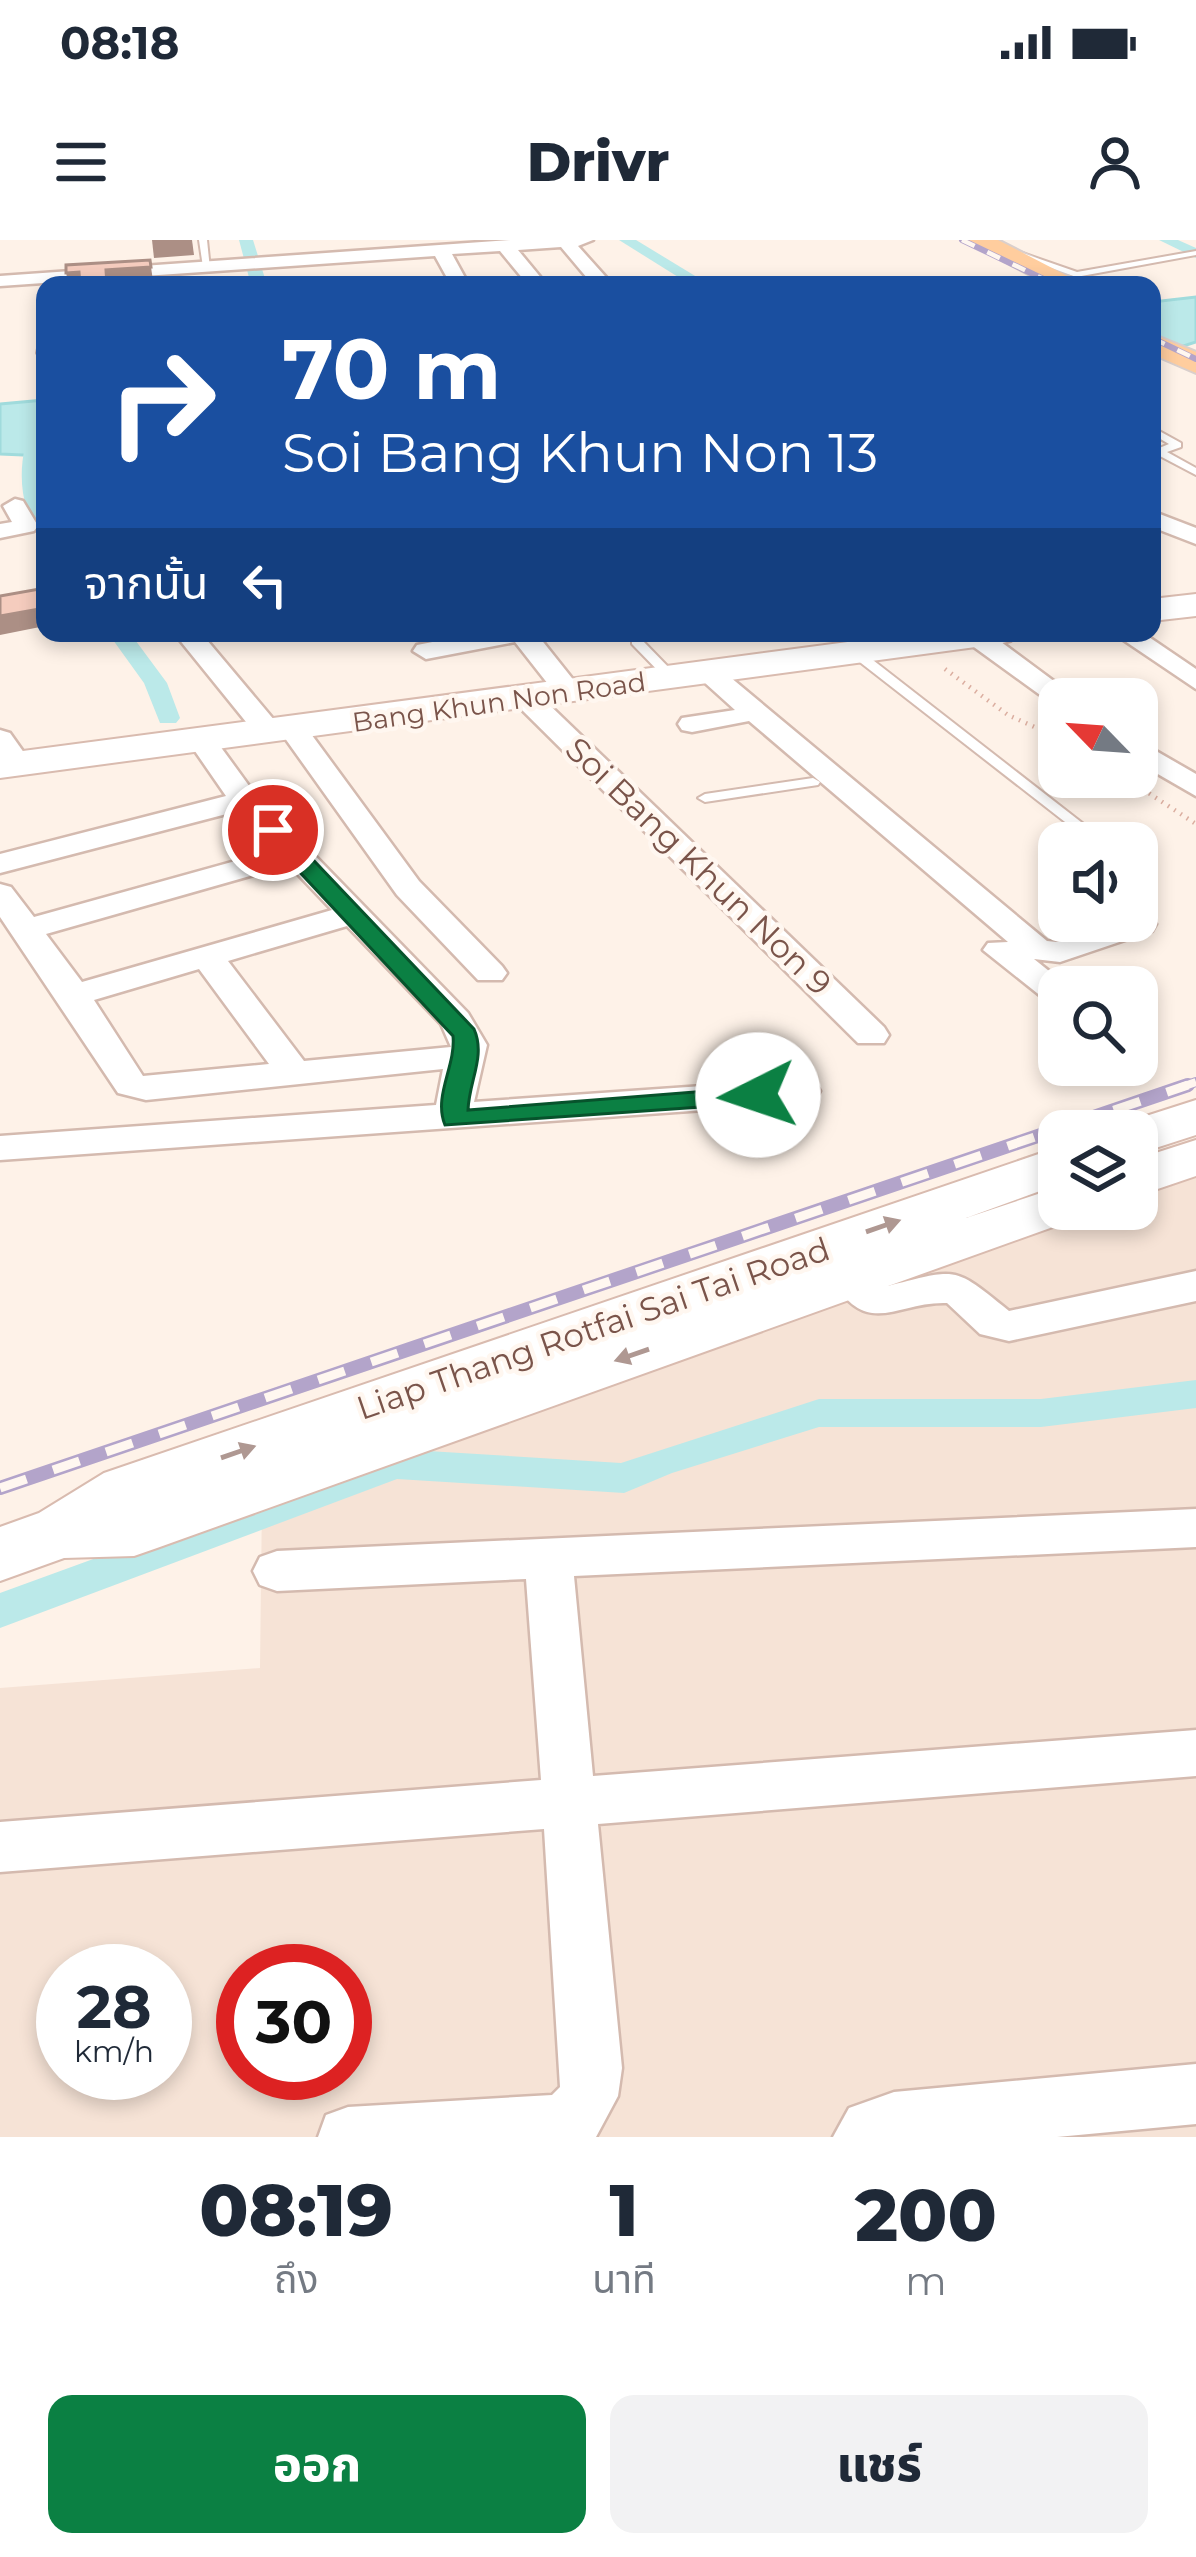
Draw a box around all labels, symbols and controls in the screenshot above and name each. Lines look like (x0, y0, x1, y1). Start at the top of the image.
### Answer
text: 08:18 (60, 15, 179, 70)
icon: menu (48, 129, 114, 195)
text: Drivr (527, 129, 669, 195)
icon: person (1082, 129, 1148, 195)
text: 70 m (282, 318, 501, 420)
icon: right (84, 324, 240, 480)
text: Soi Bang Khun Non 13 (282, 420, 878, 486)
icon: left (232, 552, 298, 618)
text: จากนั้น (84, 555, 208, 610)
street label: Bang Khun Non Road (350, 665, 648, 739)
north arrow (1038, 678, 1158, 798)
map controls (1038, 678, 1158, 1230)
street label: Soi Bang Khun Non 9 (558, 729, 840, 1003)
pin (222, 779, 324, 881)
icon: arrive (240, 797, 306, 863)
button: sound (1038, 822, 1158, 942)
button: search (1038, 966, 1158, 1086)
position arrow (695, 1032, 821, 1158)
button: layers (1038, 1110, 1158, 1230)
one-way arrow (865, 1216, 901, 1234)
street label: Liap Thang Rotfai Sai Tai Road (351, 1228, 835, 1428)
one-way arrow (613, 1347, 649, 1366)
one-way arrow (220, 1442, 256, 1460)
speed limit sign: 30 (216, 1944, 372, 2100)
text: 28 (77, 1970, 152, 2043)
text: km/h (74, 2033, 154, 2070)
text: 08:19 (199, 2166, 393, 2254)
text: 1 (609, 2166, 639, 2254)
text: 200 (855, 2171, 997, 2259)
text: ถึง (274, 2255, 318, 2303)
text: นาที (592, 2255, 656, 2303)
text: m (905, 2257, 947, 2305)
button: ออก (48, 2395, 586, 2533)
button: แชร์ (610, 2395, 1148, 2533)

